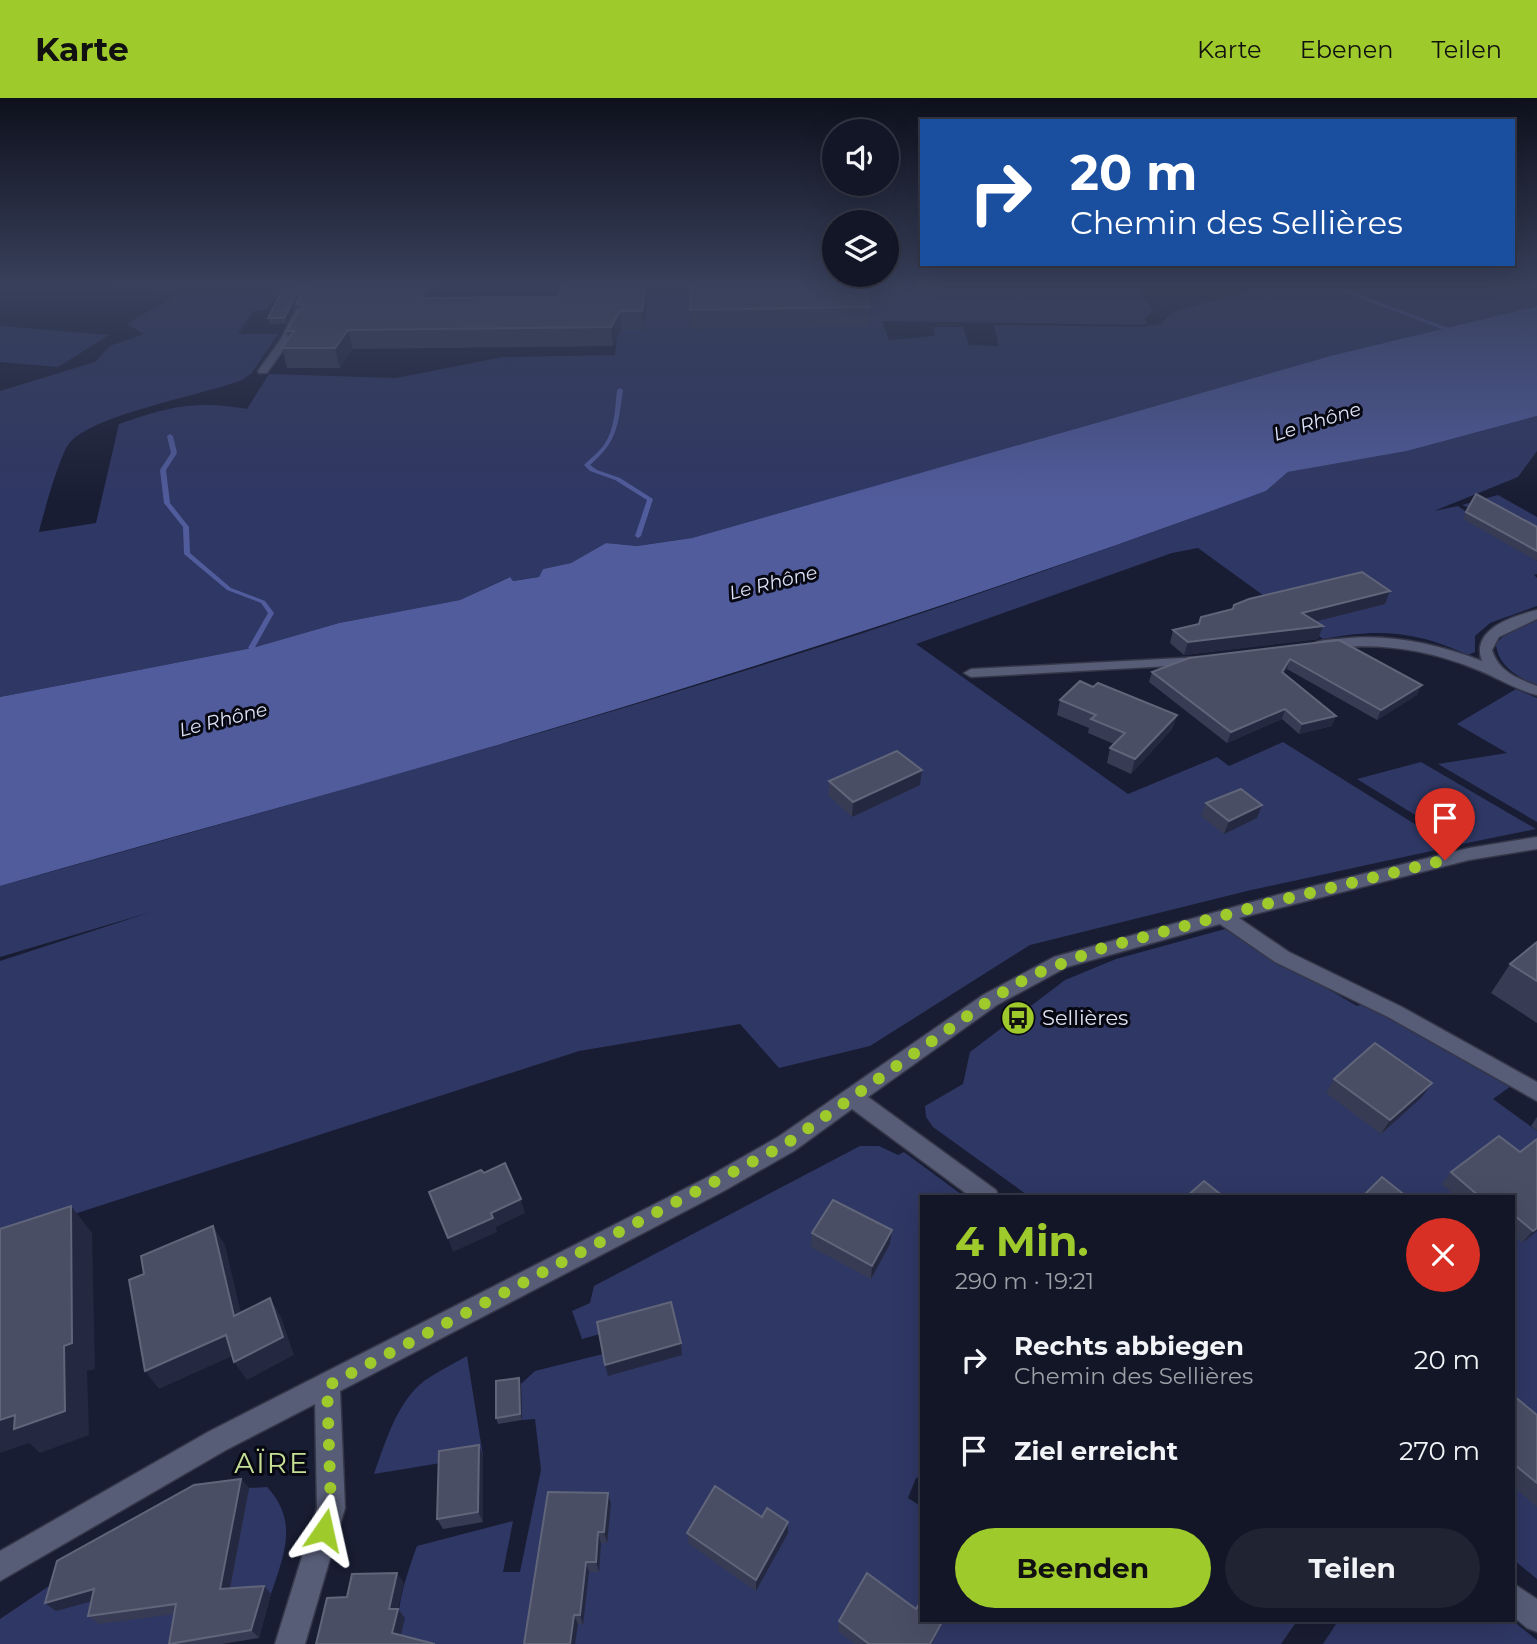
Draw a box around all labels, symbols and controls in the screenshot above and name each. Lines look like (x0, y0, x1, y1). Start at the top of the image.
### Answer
text: Karte (35, 29, 129, 69)
text: Karte (1197, 35, 1262, 64)
text: Ebenen (1300, 35, 1393, 64)
text: Teilen (1431, 35, 1502, 64)
map controls (822, 119, 899, 287)
button: sound (822, 119, 899, 196)
text: 20 m (1070, 143, 1197, 202)
icon: right (955, 147, 1046, 238)
text: Chemin des Sellières (1070, 203, 1403, 242)
button: layers (822, 210, 899, 287)
water label: Le Rhône (1271, 397, 1364, 446)
water label: Le Rhône (727, 560, 820, 605)
water label: Le Rhône (177, 697, 270, 742)
pin (1415, 788, 1475, 860)
icon: arrive (1426, 799, 1464, 837)
bus stop icon: Sellières (999, 999, 1037, 1037)
place label: Sellières (1042, 1005, 1128, 1030)
text: 4 Min. (955, 1215, 1089, 1267)
button: close (1406, 1218, 1480, 1292)
text: 290 m · 19:21 (955, 1267, 1094, 1295)
text: Rechts abbiegen (1014, 1330, 1244, 1362)
icon: right (955, 1341, 993, 1379)
text: 20 m (1414, 1344, 1480, 1376)
text: Chemin des Sellières (1014, 1362, 1253, 1390)
icon: arrive (955, 1432, 993, 1470)
text: Ziel erreicht (1014, 1435, 1178, 1467)
text: 270 m (1399, 1435, 1480, 1467)
district label: AÏRE (234, 1446, 310, 1480)
position arrow (287, 1493, 361, 1567)
button: Beenden (955, 1528, 1211, 1608)
button: Teilen (1225, 1528, 1480, 1608)

